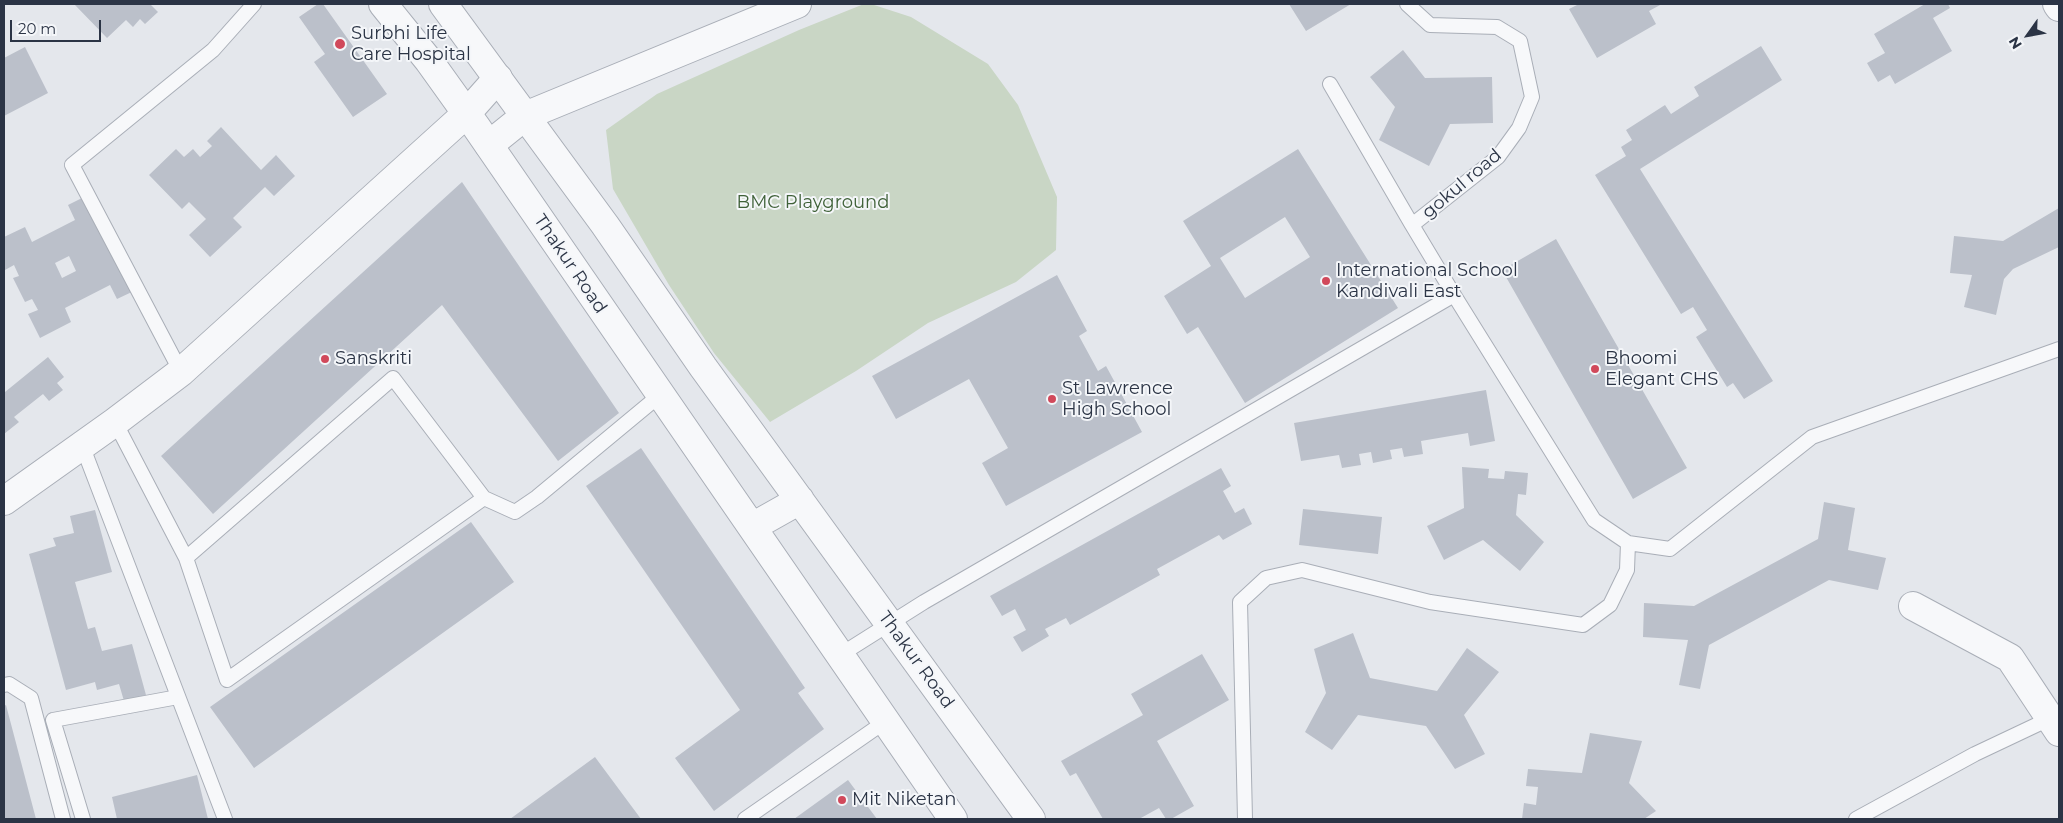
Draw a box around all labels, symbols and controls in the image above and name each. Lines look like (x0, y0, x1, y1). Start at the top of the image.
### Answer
scale bar (12, 10, 104, 42)
north arrow (2003, 10, 2053, 60)
text: 20 m (18, 19, 56, 38)
place label: Surbhi Life Care Hospital (351, 23, 471, 66)
text: N (2005, 33, 2026, 53)
marker: Surbhi Life Care Hospital (333, 37, 347, 51)
street label: gokul road (1418, 145, 1506, 223)
park label: BMC Playground (737, 192, 889, 214)
street label: Thakur Road (529, 210, 611, 318)
place label: International School Kandivali East (1336, 260, 1518, 302)
marker: International School Kandivali East (1320, 275, 1332, 287)
place label: Sanskriti (335, 348, 412, 370)
place label: Bhoomi Elegant CHS (1605, 348, 1718, 390)
marker: Sanskriti (319, 353, 331, 365)
marker: Bhoomi Elegant CHS (1589, 363, 1601, 375)
place label: St Lawrence High School (1062, 378, 1173, 420)
marker: St Lawrence High School (1046, 393, 1058, 405)
street label: Thakur Road (874, 607, 958, 713)
place label: Mit Niketan (852, 789, 956, 811)
marker: Mit Niketan (836, 794, 848, 806)

